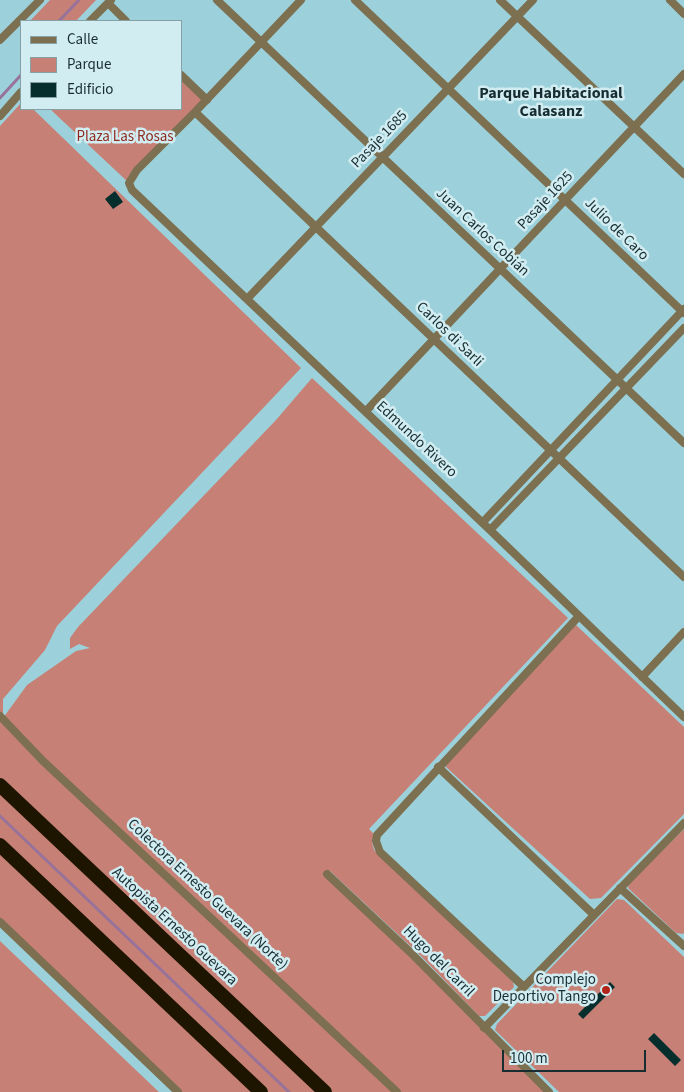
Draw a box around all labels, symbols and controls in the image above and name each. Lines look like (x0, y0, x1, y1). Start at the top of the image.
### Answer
legend (20, 20, 182, 110)
text: Calle (67, 29, 98, 50)
text: Parque (67, 54, 111, 75)
text: Edificio (67, 79, 114, 100)
district label: Parque Habitacional Calasanz (479, 84, 623, 122)
street label: Pasaje 1685 (348, 107, 412, 173)
park label: Plaza Las Rosas (76, 129, 174, 147)
street label: Pasaje 1625 (514, 168, 578, 234)
street label: Juan Carlos Cobián (432, 185, 532, 281)
street label: Julio de Caro (580, 195, 652, 265)
street label: Carlos di Sarli (412, 299, 486, 371)
street label: Edmundo Rivero (372, 398, 460, 482)
street label: Colectora Ernesto Guevara (Norte) (123, 816, 291, 974)
street label: Autopista Ernesto Guevara (108, 864, 240, 990)
street label: Hugo del Carril (399, 923, 477, 1001)
place label: Complejo Deportivo Tango (493, 972, 596, 1007)
marker: Complejo Deportivo Tango (600, 984, 612, 996)
scale bar (504, 1040, 648, 1072)
text: 100 m (510, 1048, 548, 1069)

